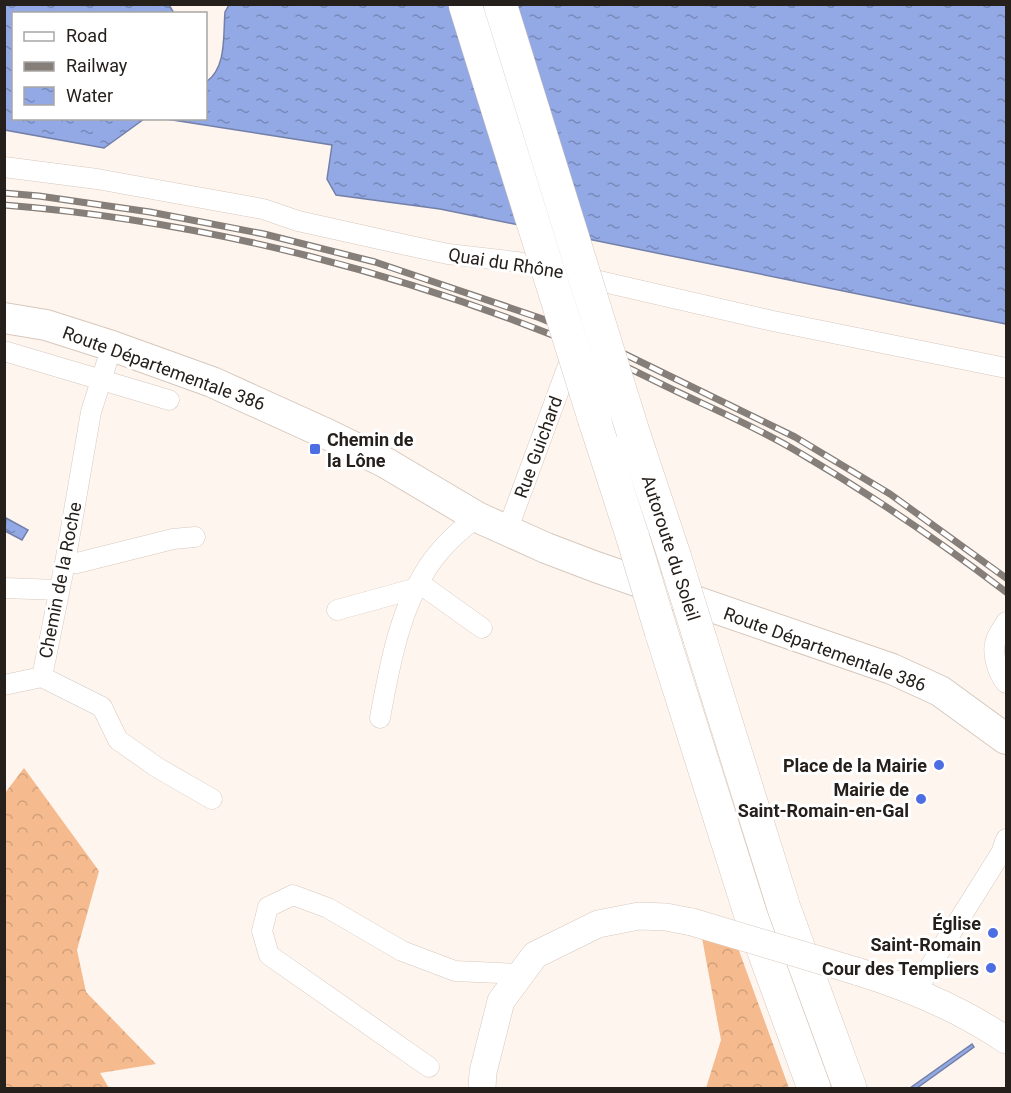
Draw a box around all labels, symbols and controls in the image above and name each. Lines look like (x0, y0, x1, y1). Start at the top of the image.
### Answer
legend (12, 12, 207, 120)
text: Road (66, 25, 107, 46)
text: Railway (66, 55, 128, 76)
text: Water (66, 85, 113, 106)
street label: Quai du Rhône (447, 244, 565, 282)
street label: Route Départementale 386 (60, 322, 268, 414)
street label: Rue Guichard (510, 393, 566, 501)
place label: Chemin de la Lône (327, 429, 414, 471)
marker: Chemin de la Lône (308, 442, 322, 456)
street label: Autoroute du Soleil (638, 473, 704, 623)
street label: Chemin de la Roche (35, 500, 85, 660)
street label: Route Départementale 386 (721, 603, 929, 695)
place label: Place de la Mairie (783, 755, 927, 776)
marker: Place de la Mairie (932, 758, 946, 772)
place label: Mairie de Saint-Romain-en-Gal (738, 779, 909, 821)
marker: Mairie de Saint-Romain-en-Gal (914, 792, 928, 806)
place label: Église Saint-Romain (870, 913, 981, 955)
marker: Église Saint-Romain (986, 926, 1000, 940)
place label: Cour des Templiers (822, 958, 979, 979)
marker: Cour des Templiers (984, 961, 998, 975)

